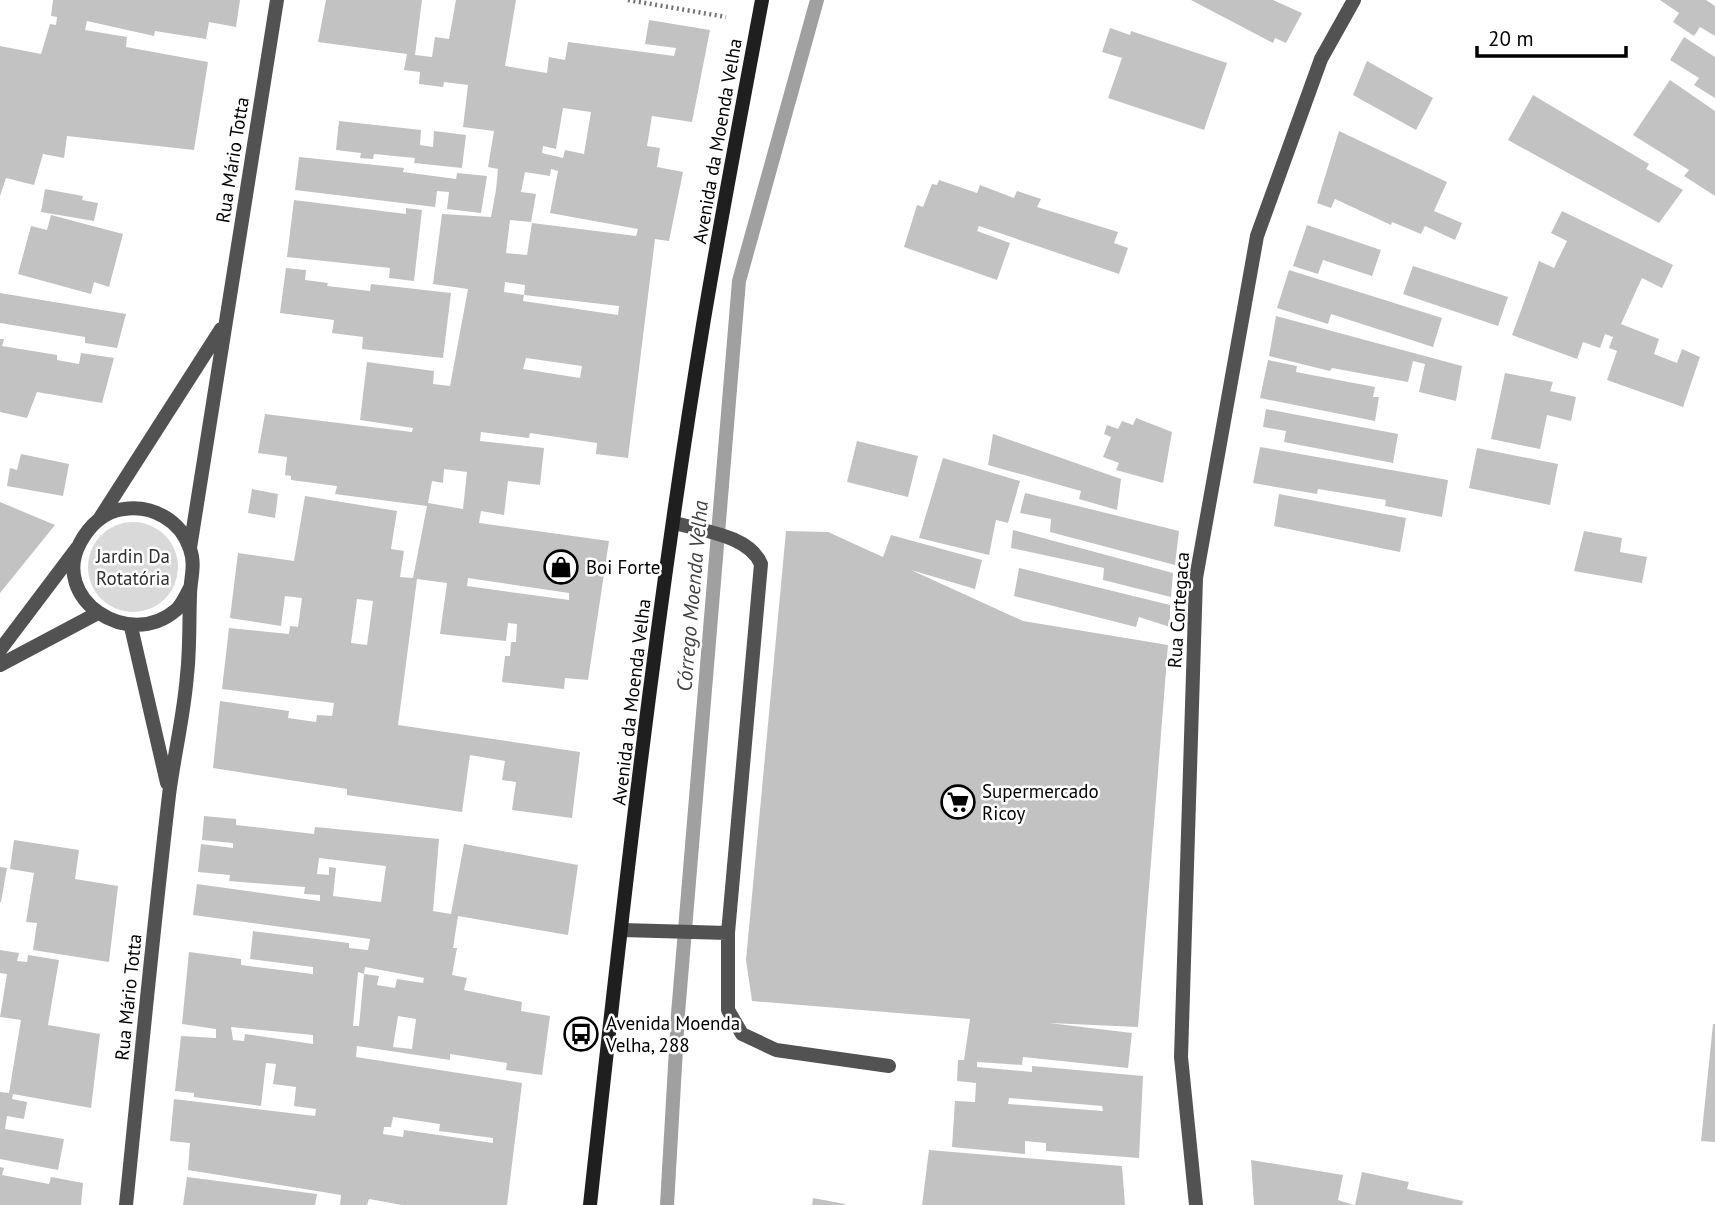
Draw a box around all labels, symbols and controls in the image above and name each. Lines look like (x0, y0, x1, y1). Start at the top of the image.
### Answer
scale bar (1477, 14, 1626, 58)
text: 20 m (1488, 25, 1534, 52)
street label: Avenida da Moenda Velha (687, 36, 747, 246)
street label: Rua Mário Totta (210, 95, 254, 225)
water label: Córrego Moenda Velha (670, 499, 714, 693)
park label: Jardin Da Rotatória (95, 544, 170, 590)
shop icon: Boi Forte (542, 548, 580, 586)
street label: Rua Cortegaca (1162, 551, 1194, 669)
place label: Boi Forte (586, 555, 660, 579)
street label: Avenida da Moenda Velha (606, 597, 656, 807)
place label: Supermercado Ricoy (982, 779, 1099, 825)
supermarket icon: Supermercado Ricoy (939, 783, 977, 821)
street label: Rua Mário Totta (109, 933, 147, 1061)
place label: Avenida Moenda Velha, 288 (605, 1011, 740, 1057)
bus stop icon: Avenida Moenda Velha, 288 (562, 1015, 600, 1053)

